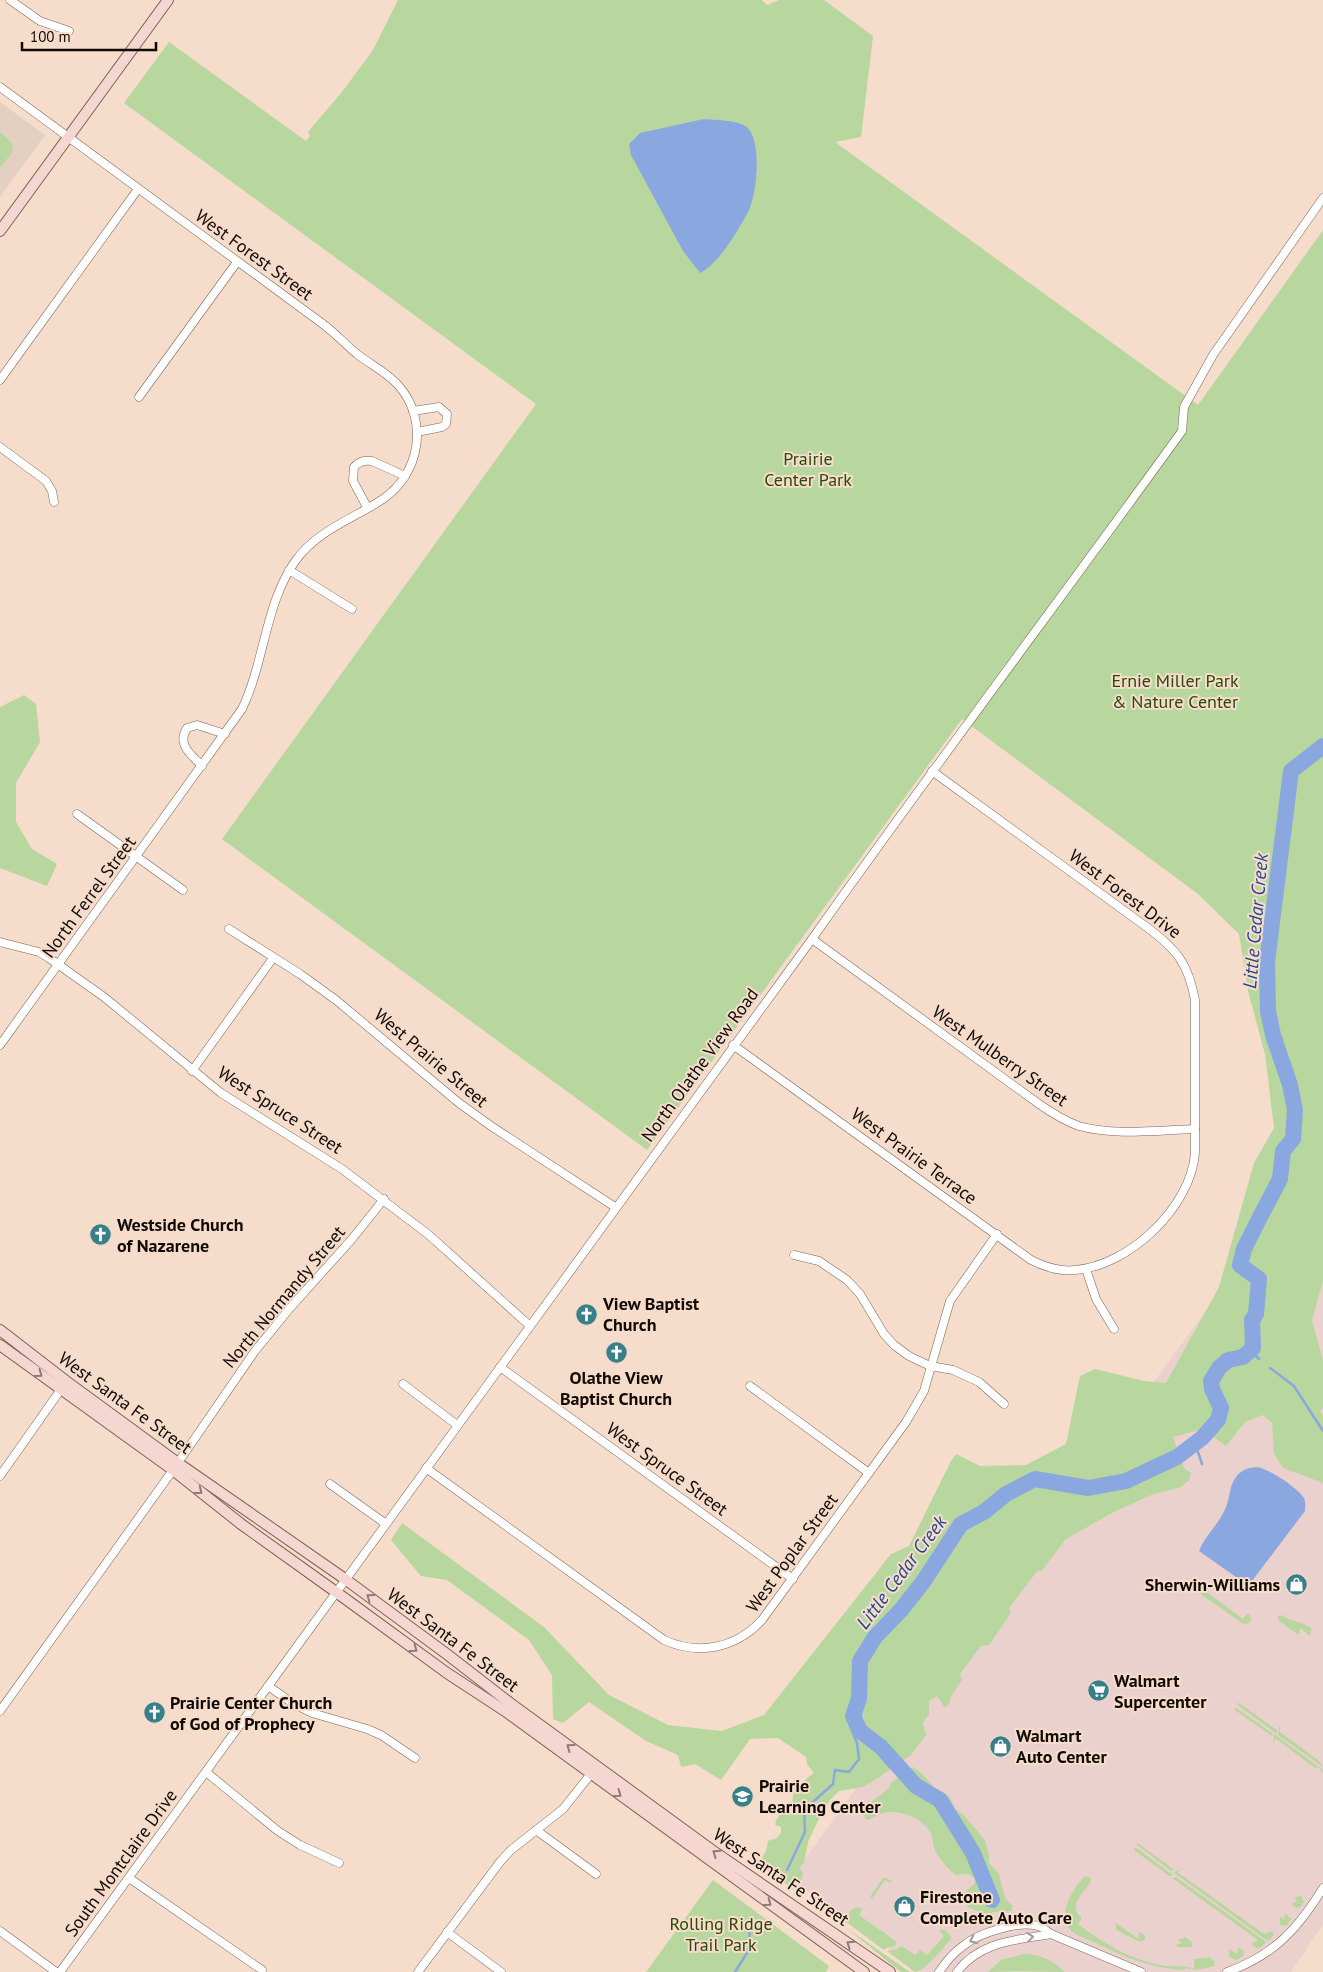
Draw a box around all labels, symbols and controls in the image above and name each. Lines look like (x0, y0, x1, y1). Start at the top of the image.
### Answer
scale bar (22, 20, 156, 52)
text: 100 m (30, 27, 71, 46)
street label: West Forest Street (191, 204, 318, 305)
park label: Prairie Center Park (764, 447, 852, 491)
park label: Ernie Miller Park & Nature Center (1111, 669, 1239, 713)
street label: North Ferrel Street (37, 831, 141, 962)
street label: West Forest Drive (1065, 844, 1186, 943)
water label: Little Cedar Creek (1237, 851, 1273, 990)
street label: North Olathe View Road (636, 983, 763, 1146)
street label: West Mulberry Street (928, 1000, 1073, 1111)
street label: West Prairie Street (370, 1003, 493, 1112)
street label: West Spruce Street (213, 1061, 347, 1159)
street label: West Prairie Terrace (847, 1102, 982, 1209)
place label: Westside Church of Nazarene (117, 1213, 244, 1257)
street label: North Normandy Street (217, 1221, 350, 1372)
church icon: Westside Church of Nazarene (89, 1223, 113, 1247)
place label: View Baptist Church (602, 1292, 700, 1336)
church icon: View Baptist Church (575, 1302, 599, 1326)
church icon: Olathe View Baptist Church (604, 1341, 628, 1365)
street label: West Santa Fe Street (54, 1347, 196, 1459)
place label: Olathe View Baptist Church (560, 1366, 672, 1410)
one-way arrow (34, 1368, 43, 1377)
street label: West Spruce Street (602, 1417, 733, 1520)
one-way arrow (193, 1485, 202, 1493)
street label: West Poplar Street (741, 1489, 843, 1617)
water label: Little Cedar Creek (851, 1509, 952, 1633)
place label: Sherwin-Williams (1145, 1573, 1280, 1596)
shop icon: Sherwin-Williams (1284, 1573, 1308, 1597)
street label: West Santa Fe Street (383, 1583, 524, 1697)
one-way arrow (367, 1595, 376, 1603)
one-way arrow (408, 1643, 418, 1652)
place label: Walmart Supercenter (1114, 1669, 1207, 1713)
supermarket icon: Walmart Supercenter (1086, 1679, 1110, 1703)
place label: Prairie Center Church of God of Prophecy (170, 1691, 332, 1735)
church icon: Prairie Center Church of God of Prophecy (142, 1701, 166, 1725)
place label: Walmart Auto Center (1016, 1724, 1107, 1768)
shop icon: Walmart Auto Center (988, 1734, 1012, 1758)
one-way arrow (566, 1744, 576, 1753)
place label: Prairie Learning Center (759, 1774, 881, 1818)
street label: South Montclaire Drive (59, 1784, 182, 1941)
school or university icon: Prairie Learning Center (731, 1784, 755, 1808)
one-way arrow (612, 1788, 621, 1796)
street label: West Santa Fe Street (709, 1823, 854, 1931)
one-way arrow (712, 1850, 722, 1859)
place label: Firestone Complete Auto Care (920, 1885, 1072, 1929)
shop icon: Firestone Complete Auto Care (892, 1895, 916, 1919)
one-way arrow (762, 1897, 771, 1905)
park label: Rolling Ridge Trail Park (669, 1912, 773, 1956)
one-way arrow (1027, 1932, 1035, 1943)
one-way arrow (969, 1934, 978, 1944)
one-way arrow (847, 1941, 856, 1950)

